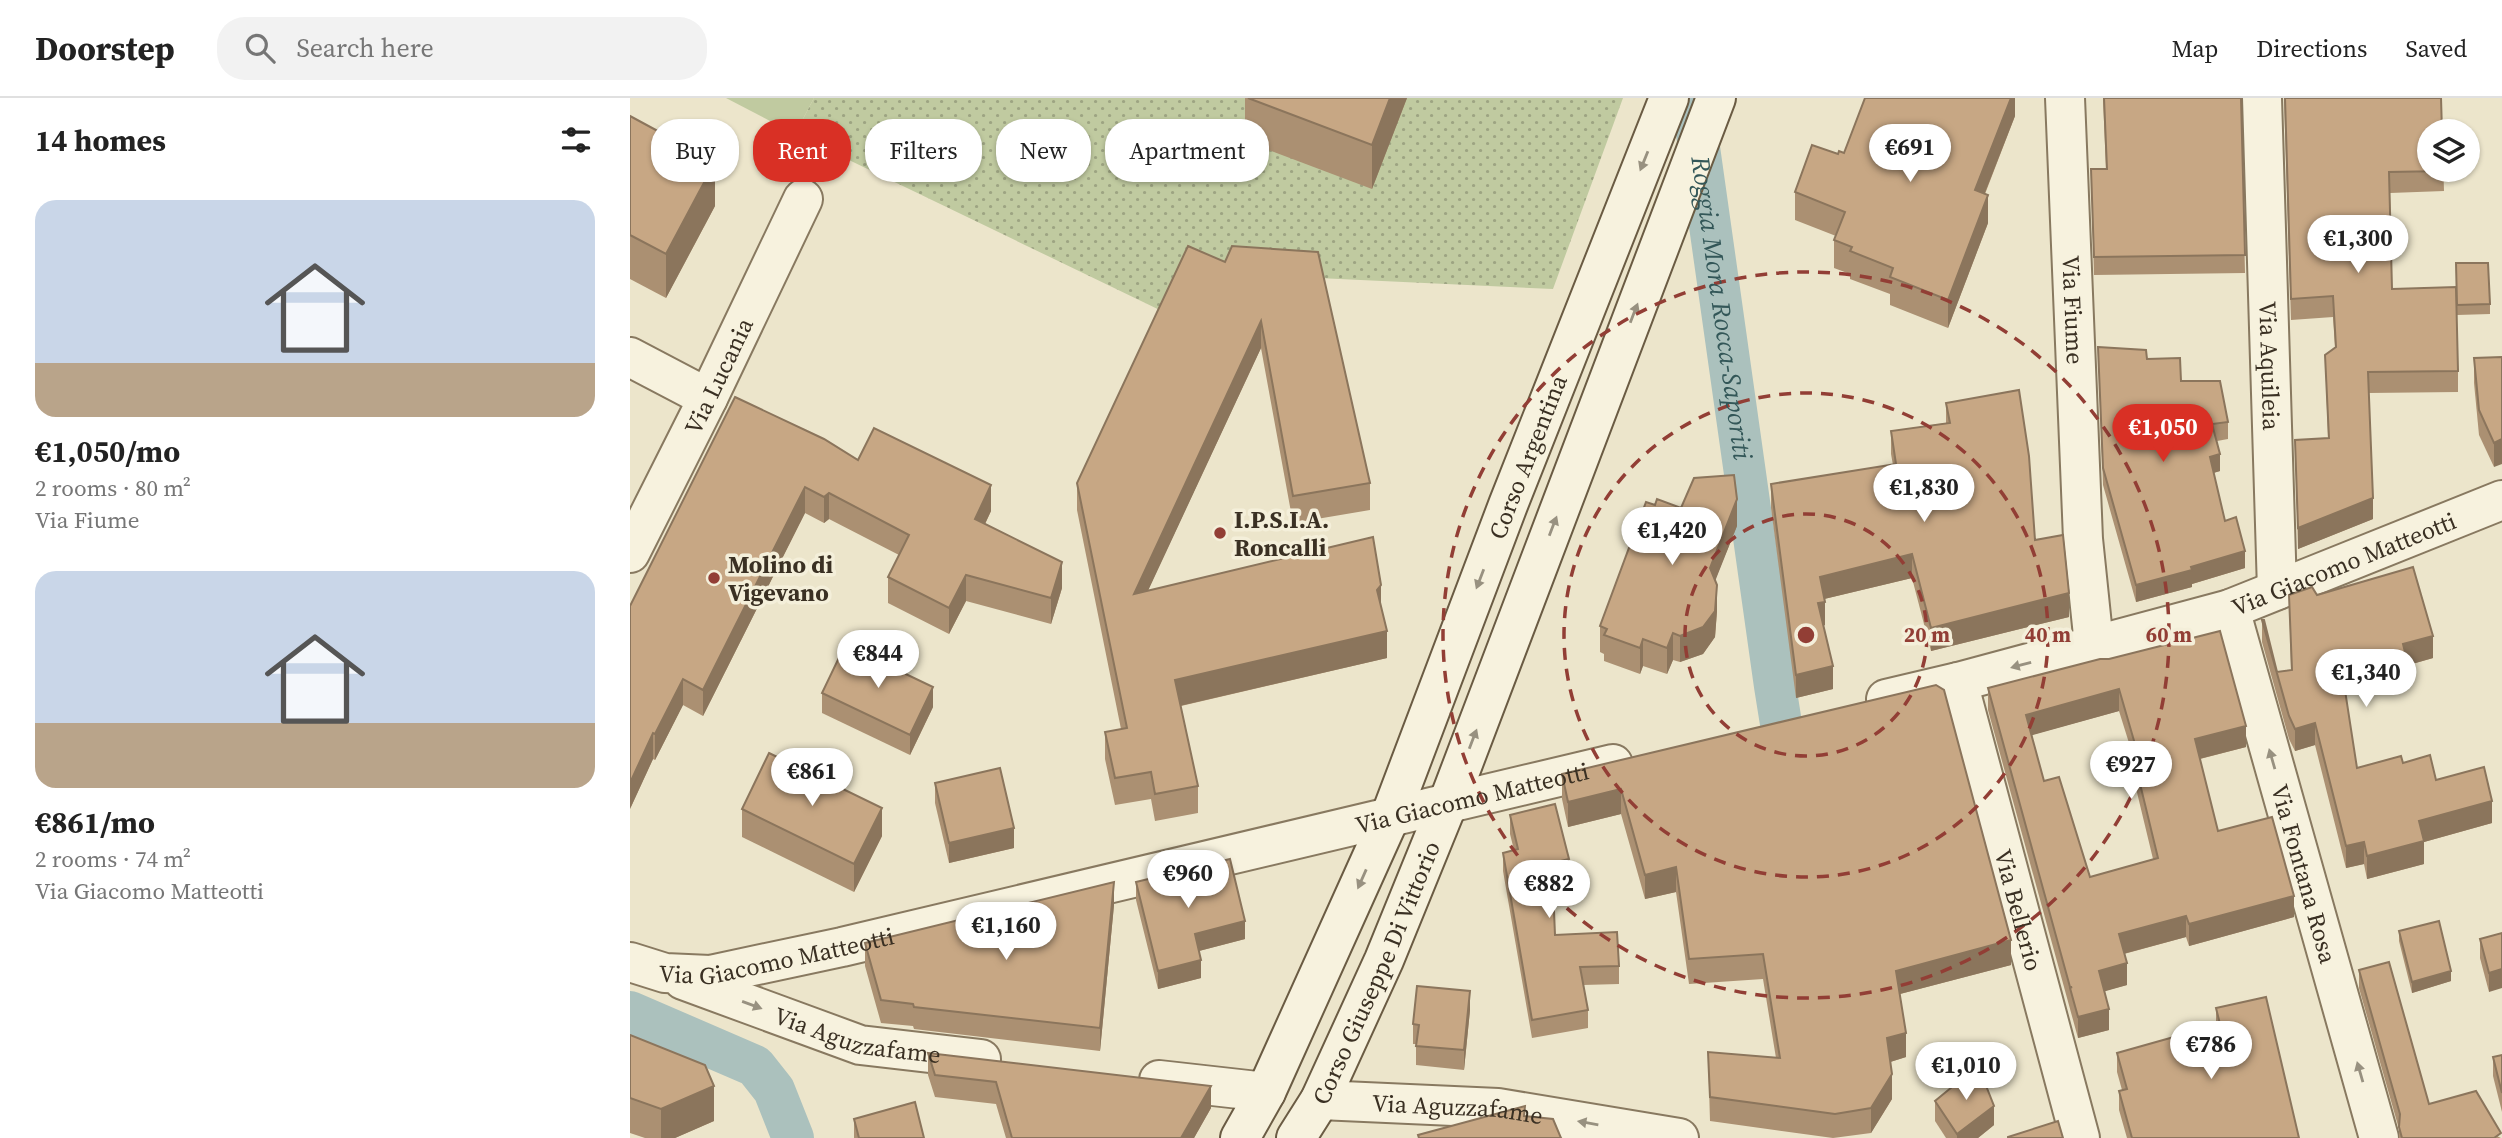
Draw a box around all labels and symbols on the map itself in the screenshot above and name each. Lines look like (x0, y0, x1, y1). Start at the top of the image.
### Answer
pin: €691 (1869, 125, 1951, 184)
one-way arrow (1638, 151, 1649, 172)
water label: Roggia Mora Rocca-Saporiti (1682, 153, 1761, 462)
pin: €1,300 (2301, 216, 2415, 275)
street label: Via Fiume (2055, 255, 2092, 365)
street label: Via Aquileia (2252, 301, 2289, 432)
one-way arrow (1629, 303, 1640, 324)
street label: Via Lucania (676, 311, 761, 440)
street label: Corso Argentina (1480, 369, 1575, 544)
pin: €1,050 (2106, 404, 2220, 464)
pin: €1,830 (1867, 464, 1981, 524)
place label: I.P.S.I.A. Roncalli (1234, 503, 1329, 564)
street label: Via Giacomo Matteotti (2227, 504, 2461, 623)
pin: €1,420 (1615, 508, 1729, 567)
one-way arrow (1548, 516, 1559, 537)
marker: I.P.S.I.A. Roncalli (1212, 525, 1228, 541)
place label: Molino di Vigevano (728, 548, 833, 609)
one-way arrow (1475, 568, 1486, 589)
marker: Molino di Vigevano (706, 570, 722, 586)
text: 20 m (1904, 620, 1950, 649)
text: 40 m (2025, 620, 2071, 649)
text: 60 m (2146, 620, 2192, 649)
centre of rings (1794, 623, 1818, 647)
pin: €844 (837, 630, 919, 690)
pin: €1,340 (2309, 650, 2423, 709)
one-way arrow (2010, 660, 2031, 670)
one-way arrow (1467, 728, 1478, 749)
pin: €927 (2090, 742, 2172, 801)
pin: €861 (771, 748, 853, 808)
one-way arrow (2267, 748, 2277, 769)
street label: Via Giacomo Matteotti (1352, 754, 1592, 841)
street label: Via Fontana Rosa (2264, 780, 2346, 968)
street label: Corso Giuseppe Di Vittorio (1304, 836, 1447, 1110)
street label: Via Bellerio (1987, 846, 2051, 974)
pin: €960 (1147, 850, 1229, 910)
pin: €882 (1508, 860, 1590, 920)
one-way arrow (1356, 869, 1368, 889)
pin: €1,160 (949, 902, 1063, 962)
street label: Via Giacomo Matteotti (658, 919, 897, 992)
street label: Via Aguzzafame (770, 998, 943, 1071)
one-way arrow (741, 1000, 762, 1011)
pin: €786 (2170, 1021, 2252, 1081)
pin: €1,010 (1909, 1042, 2023, 1102)
one-way arrow (2355, 1062, 2365, 1083)
street label: Via Aguzzafame (1371, 1086, 1546, 1132)
one-way arrow (1577, 1117, 1599, 1128)

